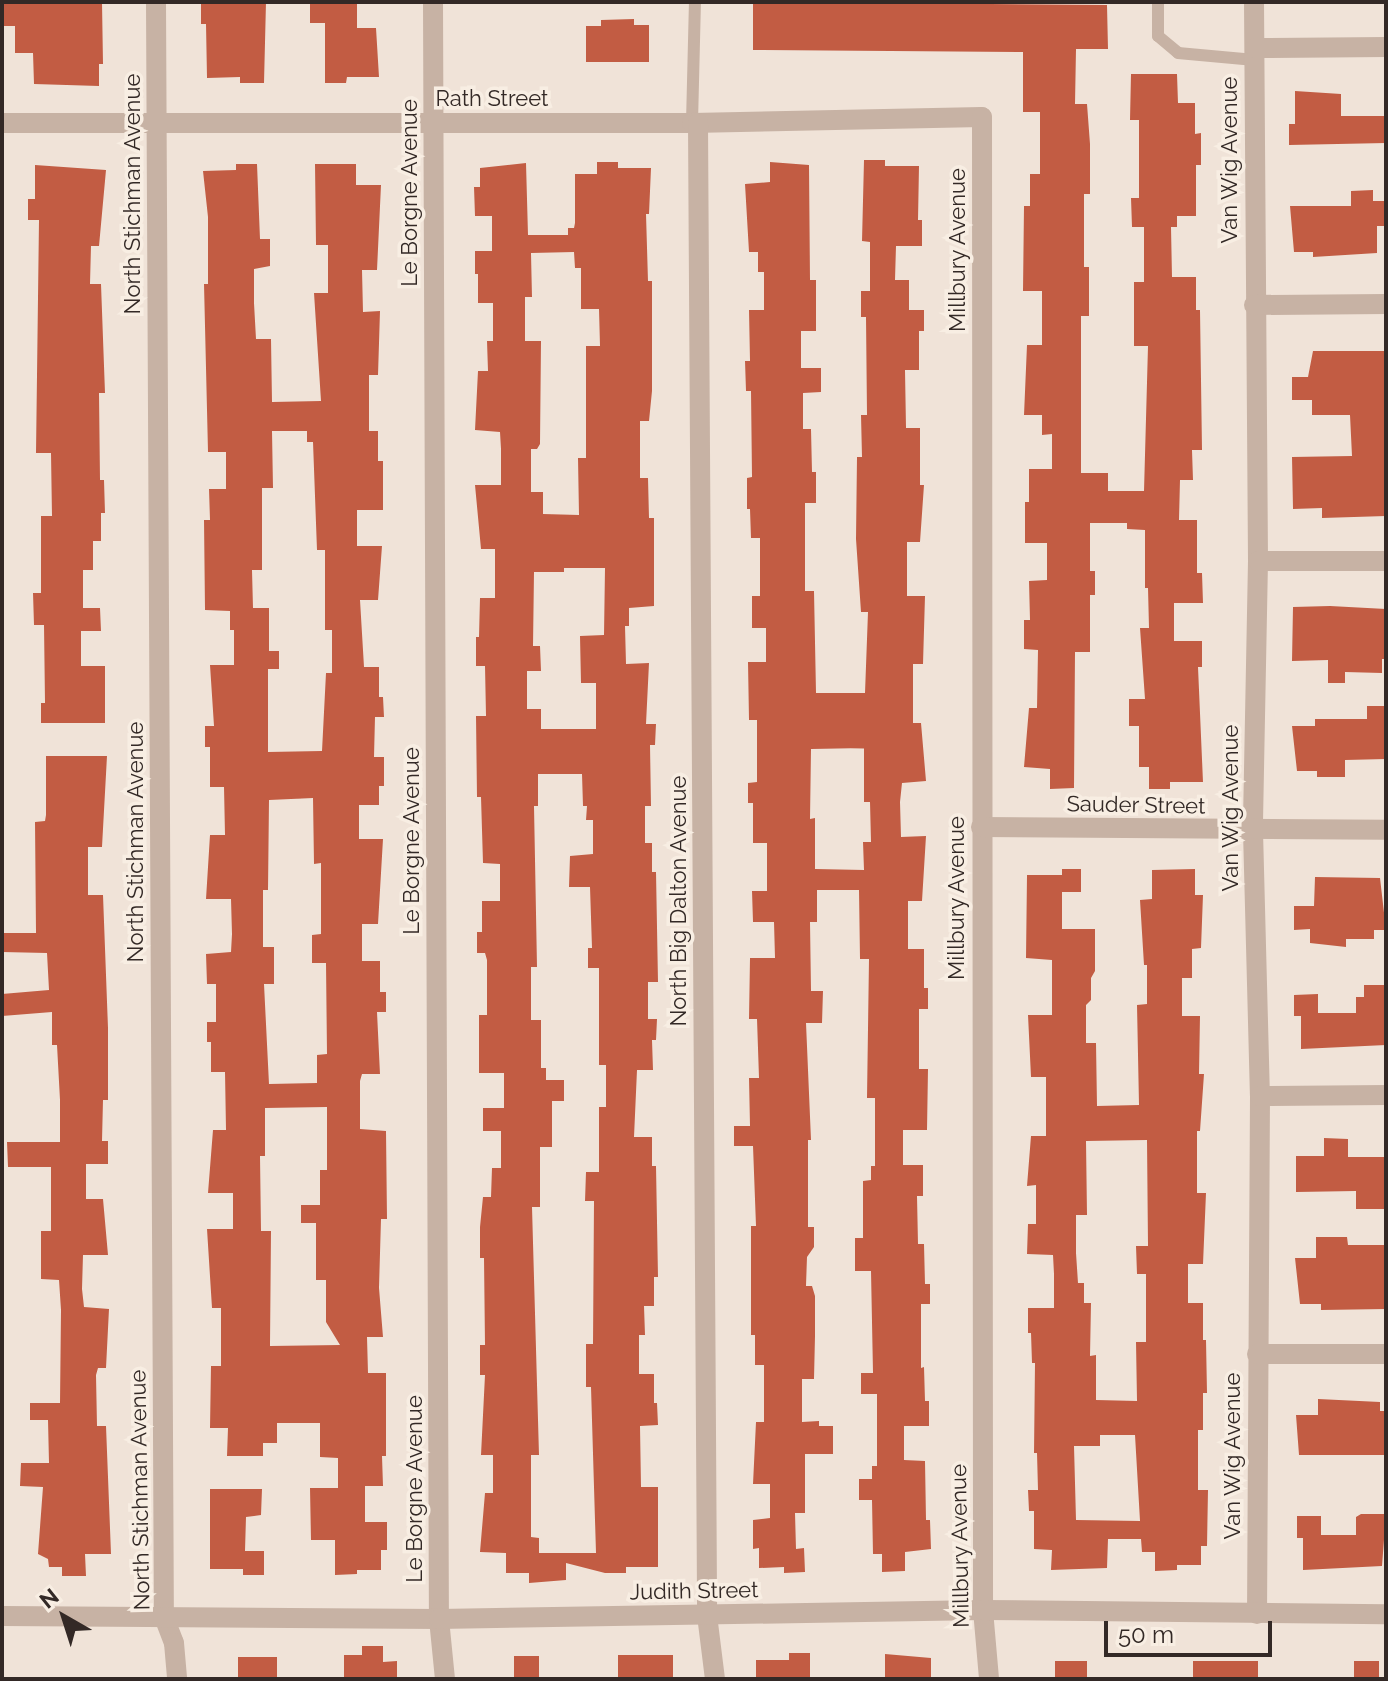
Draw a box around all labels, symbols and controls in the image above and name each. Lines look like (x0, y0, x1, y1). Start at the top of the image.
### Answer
street label: North Stichman Avenue (120, 73, 146, 315)
street label: Van Wig Avenue (1217, 76, 1243, 244)
street label: Rath Street (436, 86, 548, 112)
street label: Le Borgne Avenue (397, 99, 423, 287)
street label: Millbury Avenue (945, 167, 971, 333)
street label: North Stichman Avenue (123, 721, 149, 963)
street label: Van Wig Avenue (1218, 724, 1244, 892)
street label: Le Borgne Avenue (399, 747, 425, 935)
street label: North Big Dalton Avenue (666, 775, 692, 1027)
street label: Sauder Street (1066, 791, 1206, 819)
street label: Millbury Avenue (944, 815, 970, 981)
street label: North Stichman Avenue (125, 1369, 155, 1611)
street label: Van Wig Avenue (1220, 1372, 1246, 1540)
street label: Le Borgne Avenue (402, 1395, 428, 1583)
street label: Millbury Avenue (945, 1463, 975, 1629)
north arrow (24, 1577, 104, 1657)
street label: Judith Street (629, 1577, 759, 1605)
text: N (34, 1583, 64, 1614)
scale bar (1108, 1605, 1276, 1655)
text: 50 m (1118, 1620, 1174, 1649)

